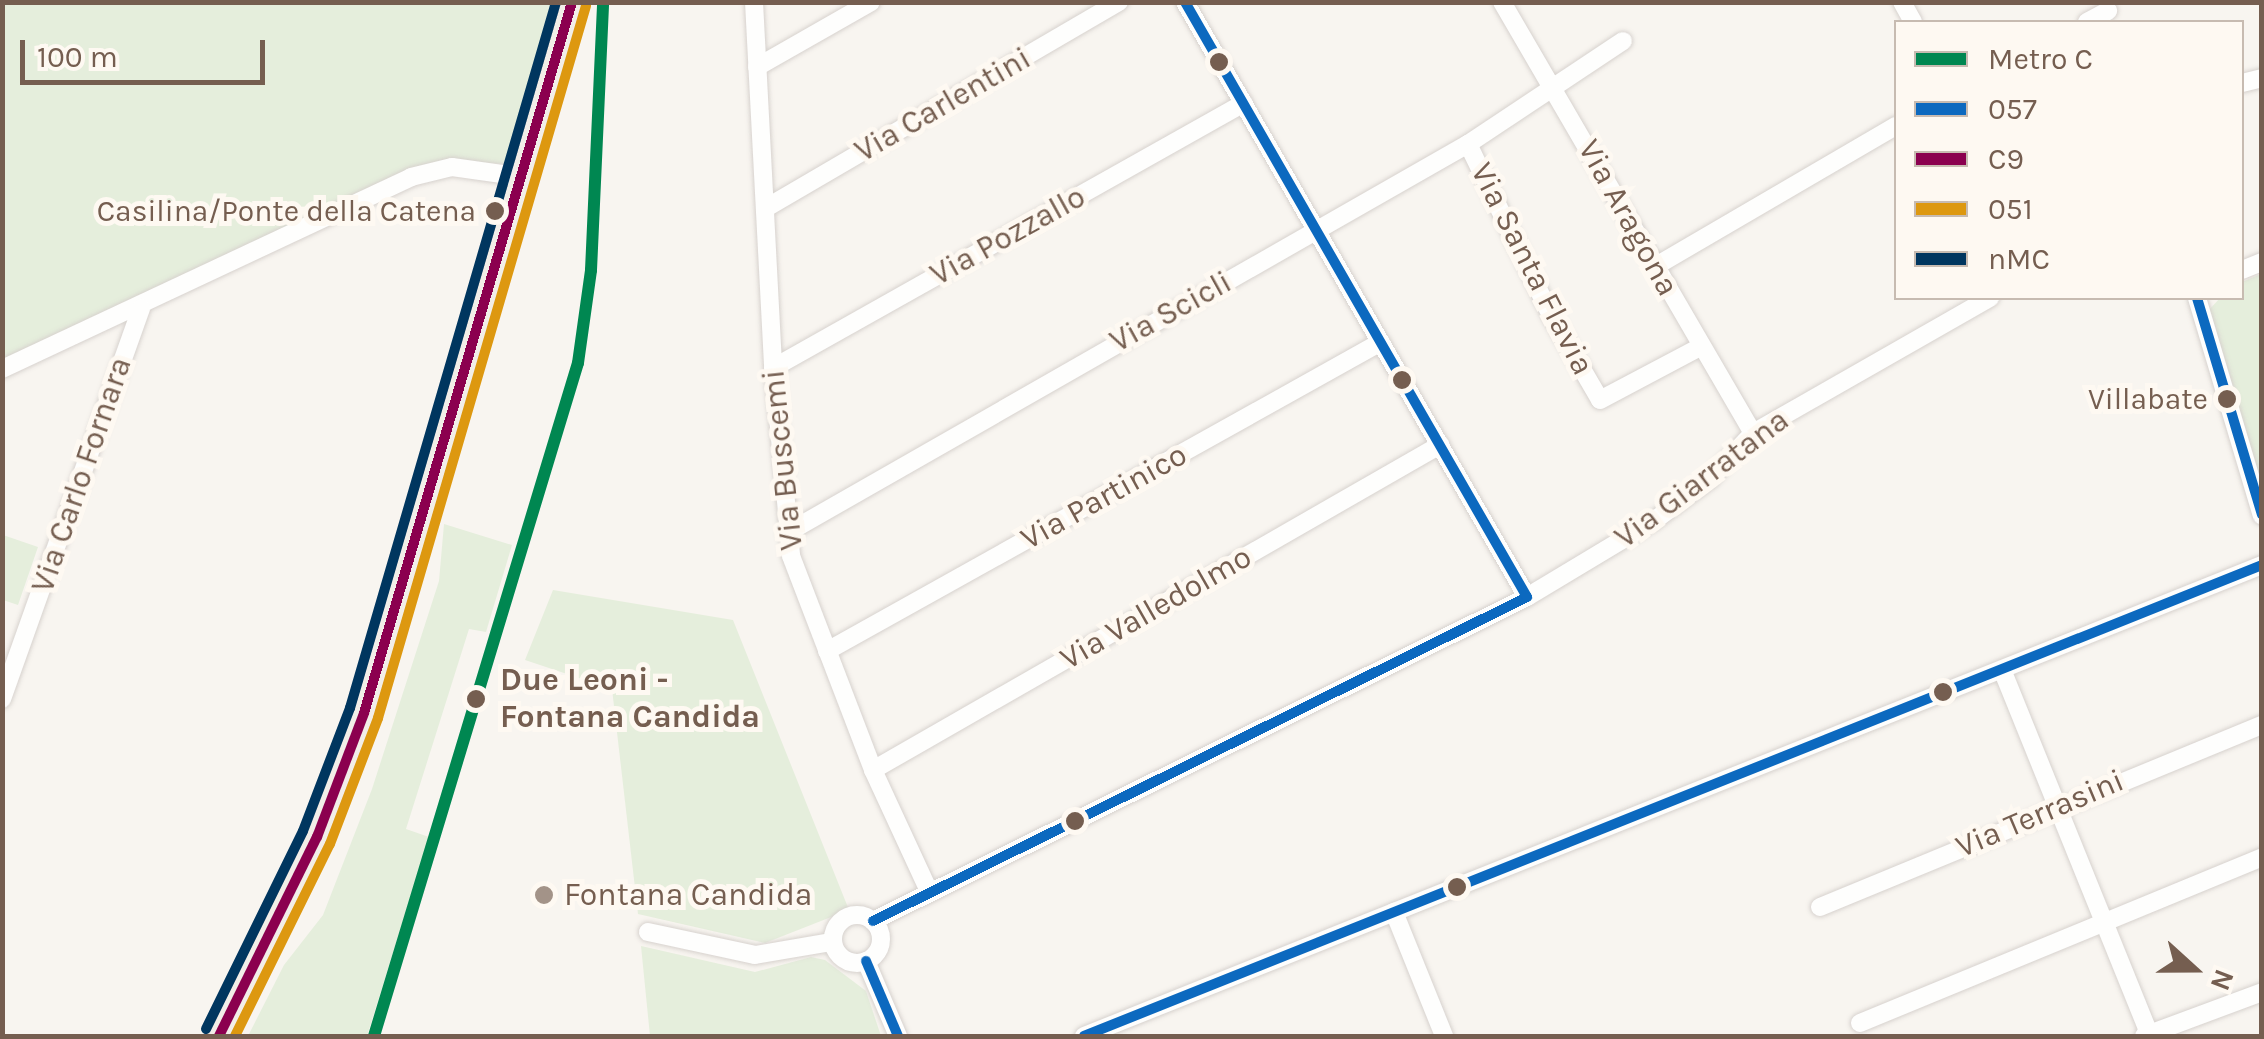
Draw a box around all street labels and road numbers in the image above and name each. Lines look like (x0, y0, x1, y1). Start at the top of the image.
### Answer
street label: Via Carlentini (848, 39, 1038, 171)
street label: Via Aragona (1569, 133, 1687, 303)
street label: Via Santa Flavia (1462, 157, 1602, 381)
street label: Via Pozzallo (924, 178, 1092, 294)
street label: Via Scicli (1103, 263, 1239, 361)
street label: Via Carlo Fornara (24, 352, 140, 598)
street label: Via Buscemi (754, 368, 812, 552)
street label: Via Giarratana (1607, 401, 1797, 557)
street label: Via Partinico (1014, 436, 1194, 558)
street label: Via Valledolmo (1054, 538, 1258, 678)
street label: Via Terrasini (1950, 761, 2130, 867)

